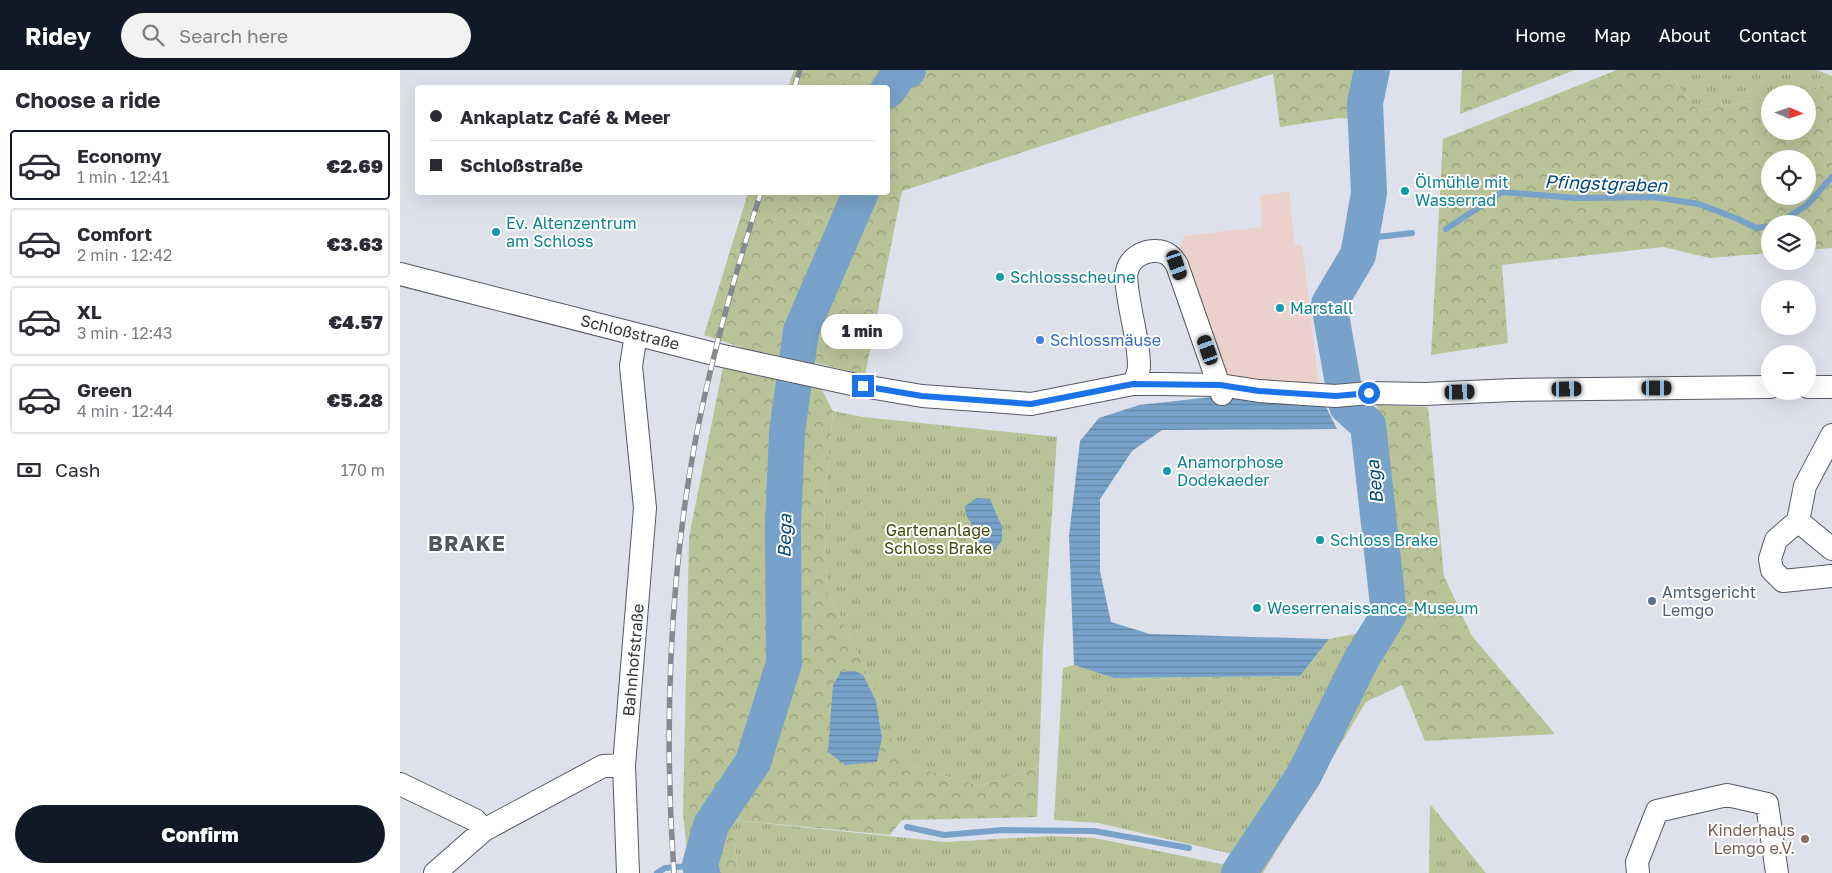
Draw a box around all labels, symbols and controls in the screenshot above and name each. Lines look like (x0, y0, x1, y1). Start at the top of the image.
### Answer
search box (121, 13, 471, 58)
text: Ridey (25, 21, 91, 50)
icon: search (139, 21, 167, 49)
text: Search here (179, 24, 288, 47)
text: Home (1515, 24, 1566, 46)
text: Map (1594, 24, 1631, 46)
text: About (1659, 24, 1711, 46)
text: Contact (1739, 24, 1807, 46)
north arrow (1761, 85, 1816, 140)
map controls (1761, 85, 1816, 400)
text: Choose a ride (15, 86, 161, 113)
text: Ankaplatz Café & Meer (460, 105, 671, 128)
icon: car (17, 143, 62, 188)
text: Economy (77, 144, 162, 167)
button: locate (1761, 150, 1816, 205)
text: Schloßstraße (460, 153, 583, 176)
text: €2.69 (327, 154, 383, 177)
text: 1 min · 12:41 (77, 167, 169, 187)
water label: Pfingstgraben (1544, 170, 1669, 196)
place label: Ölmühle mit Wasserrad (1415, 172, 1509, 210)
marker: Ölmühle mit Wasserrad (1399, 185, 1411, 197)
place label: Ev. Altenzentrum am Schloss (506, 213, 637, 251)
button: layers (1761, 215, 1816, 270)
icon: car (17, 221, 62, 266)
text: Comfort (77, 222, 152, 245)
marker: Ev. Altenzentrum am Schloss (490, 226, 502, 238)
text: €3.63 (327, 232, 383, 255)
text: 2 min · 12:42 (77, 245, 172, 265)
car (1165, 248, 1188, 282)
place label: Schlossscheune (1010, 267, 1135, 287)
marker: Schlossscheune (994, 271, 1006, 283)
button: + (1761, 280, 1816, 335)
place label: Marstall (1290, 298, 1353, 318)
icon: car (17, 299, 62, 344)
text: XL (77, 300, 102, 323)
marker: Marstall (1274, 302, 1286, 314)
text: €4.57 (329, 310, 383, 333)
street label: Schloßstraße (578, 310, 682, 354)
callout: 1 min (822, 314, 904, 348)
text: 1 min (842, 321, 882, 341)
text: 3 min · 12:43 (77, 323, 172, 343)
place label: Schlossmäuse (1050, 330, 1161, 350)
car (1196, 333, 1219, 367)
marker: Schlossmäuse (1034, 334, 1046, 346)
button: − (1761, 345, 1816, 400)
route end (852, 375, 874, 397)
icon: car (17, 377, 62, 422)
text: Green (77, 378, 132, 401)
car (1551, 381, 1582, 397)
car (1642, 381, 1672, 396)
route start (1358, 382, 1380, 404)
car (1444, 384, 1475, 400)
text: €5.28 (327, 388, 383, 411)
text: 4 min · 12:44 (77, 401, 173, 421)
place label: Anamorphose Dodekaeder (1177, 452, 1284, 490)
icon: cash (15, 456, 43, 484)
text: Cash (55, 458, 100, 481)
water label: Bega (1361, 458, 1387, 505)
text: 170 m (341, 460, 385, 480)
marker: Anamorphose Dodekaeder (1161, 465, 1173, 477)
water label: Bega (773, 513, 795, 558)
park label: Gartenanlage Schloss Brake (884, 520, 992, 558)
district label: BRAKE (428, 530, 506, 556)
place label: Schloss Brake (1330, 530, 1438, 550)
marker: Schloss Brake (1314, 534, 1326, 546)
place label: Amtsgericht Lemgo (1662, 582, 1756, 620)
marker: Amtsgericht Lemgo (1646, 595, 1658, 607)
place label: Weserrenaissance-Museum (1267, 598, 1479, 618)
marker: Weserrenaissance-Museum (1251, 602, 1263, 614)
street label: Bahnhofstraße (618, 603, 648, 717)
button: Confirm (15, 805, 385, 863)
place label: Kinderhaus Lemgo e.V. (1707, 820, 1795, 858)
marker: Kinderhaus Lemgo e.V. (1799, 833, 1811, 845)

